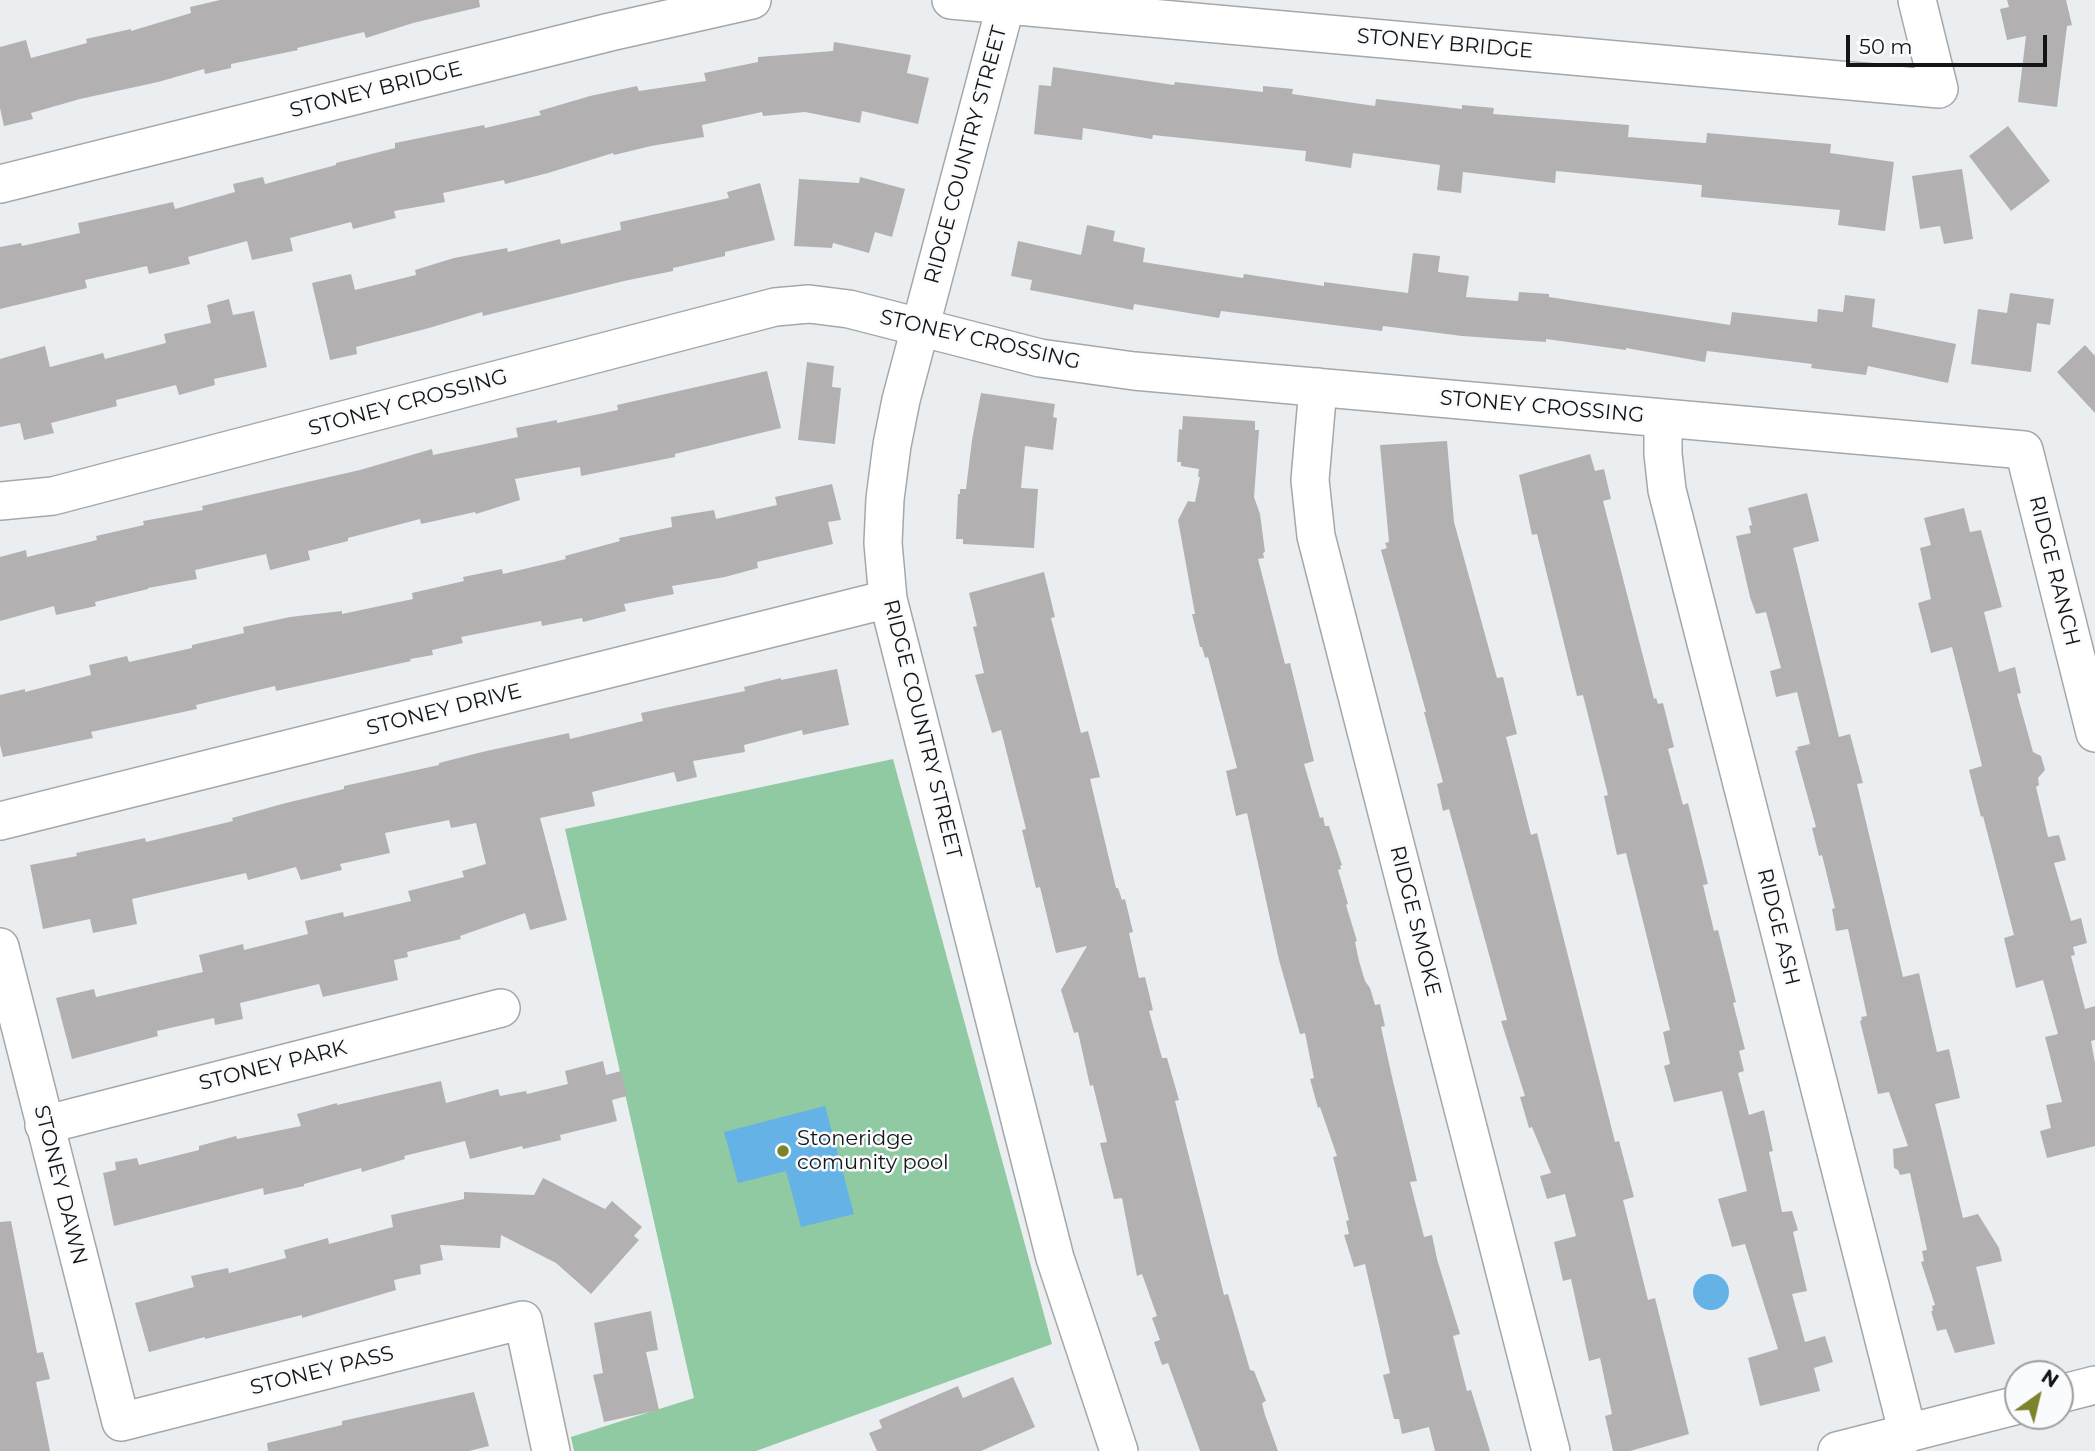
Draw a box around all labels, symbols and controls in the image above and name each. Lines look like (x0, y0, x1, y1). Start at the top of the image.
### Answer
scale bar (1850, 21, 2051, 65)
street label: RIDGE COUNTRY STREET (919, 23, 1013, 287)
street label: STONEY BRIDGE (1356, 24, 1534, 64)
text: 50 m (1859, 34, 1913, 59)
street label: STONEY BRIDGE (287, 56, 465, 124)
street label: STONEY CROSSING (877, 305, 1083, 375)
street label: STONEY CROSSING (306, 364, 510, 442)
street label: STONEY CROSSING (1439, 386, 1645, 428)
street label: RIDGE RANCH (2023, 493, 2085, 649)
street label: RIDGE COUNTRY STREET (878, 597, 966, 861)
street label: STONEY DRIVE (364, 679, 524, 741)
street label: RIDGE SMOKE (1384, 843, 1446, 999)
street label: RIDGE ASH (1751, 866, 1805, 988)
street label: STONEY PARK (197, 1035, 349, 1097)
street label: STONEY DAWN (28, 1103, 92, 1267)
place label: Stoneridge comunity pool (797, 1126, 949, 1176)
marker: Stoneridge comunity pool (775, 1143, 791, 1159)
street label: STONEY PASS (248, 1341, 396, 1401)
north arrow (2004, 1360, 2074, 1430)
text: N (2037, 1365, 2063, 1393)

